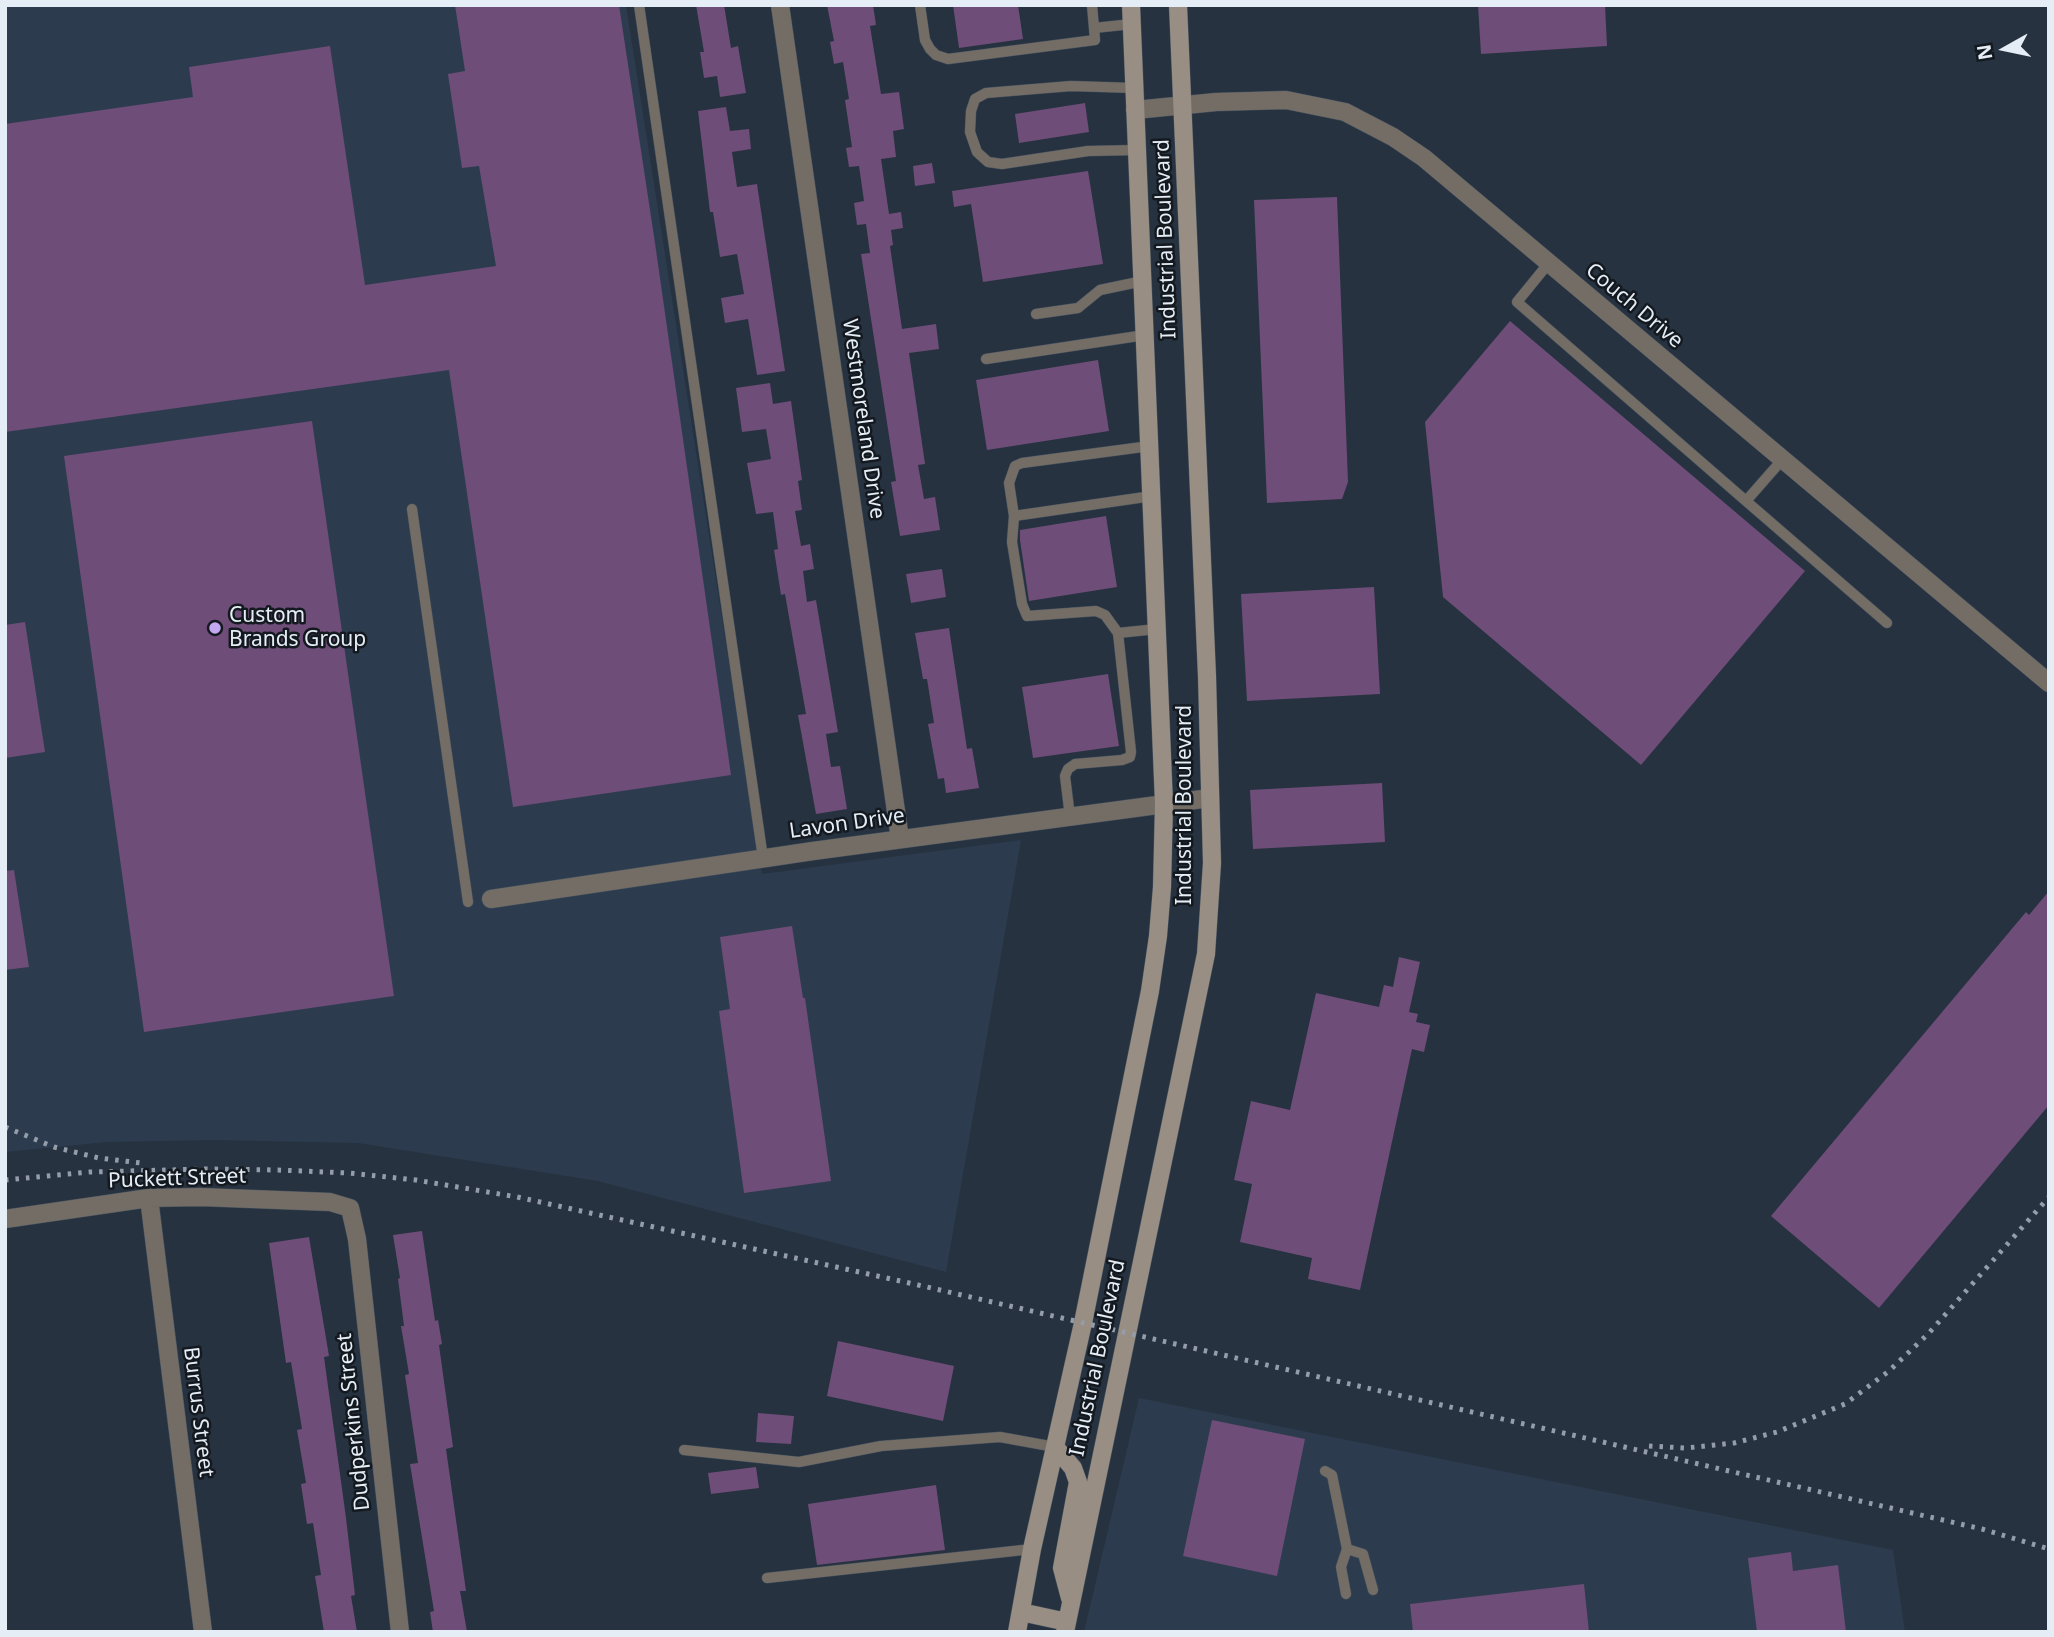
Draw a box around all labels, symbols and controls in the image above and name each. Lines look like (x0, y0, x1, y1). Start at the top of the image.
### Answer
north arrow (1970, 14, 2040, 84)
text: N (1970, 43, 1998, 62)
street label: Industrial Boulevard (1150, 139, 1182, 339)
street label: Couch Drive (1580, 258, 1688, 354)
street label: Westmoreland Drive (836, 317, 890, 521)
place label: Custom Brands Group (229, 603, 366, 653)
marker: Custom Brands Group (207, 620, 223, 636)
street label: Industrial Boulevard (1172, 705, 1198, 905)
street label: Lavon Drive (788, 803, 906, 845)
street label: Puckett Street (108, 1164, 246, 1194)
street label: Industrial Boulevard (1065, 1257, 1131, 1459)
street label: Dudperkins Street (332, 1332, 376, 1512)
street label: Burrus Street (178, 1345, 218, 1479)

